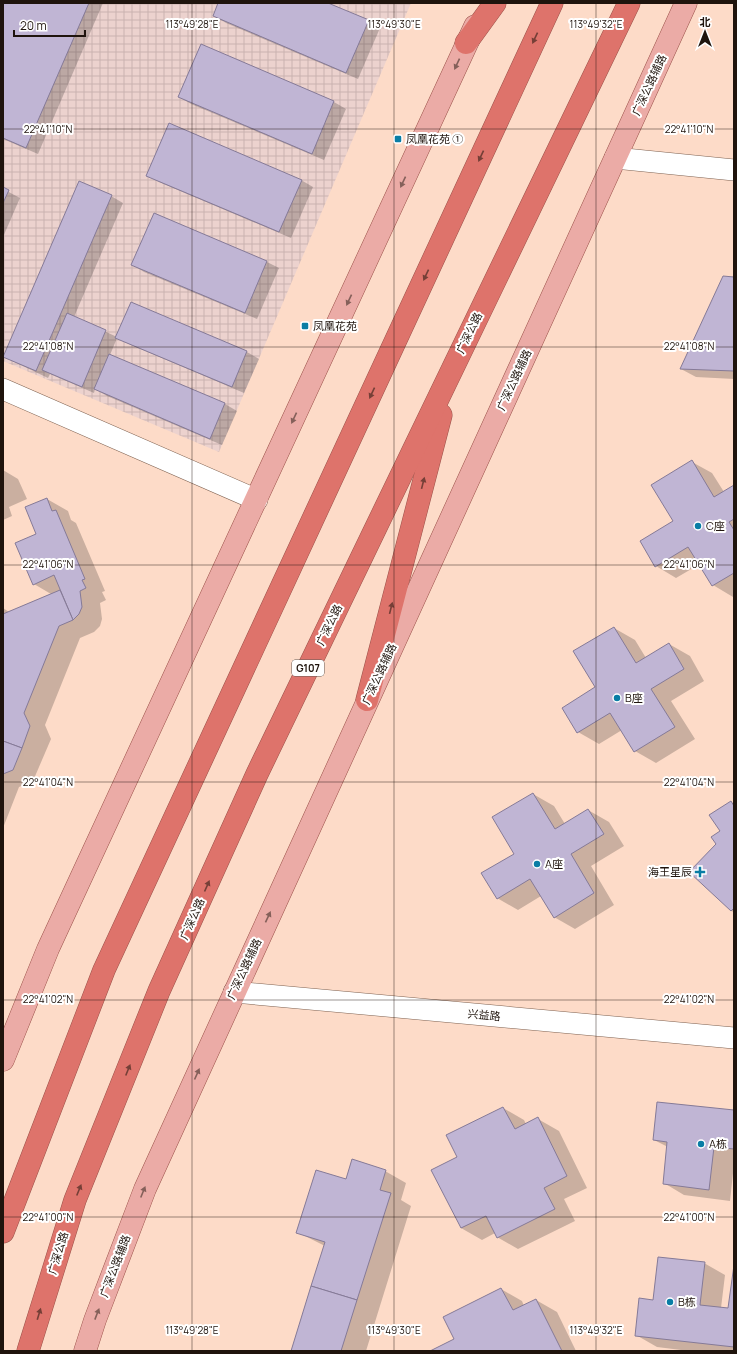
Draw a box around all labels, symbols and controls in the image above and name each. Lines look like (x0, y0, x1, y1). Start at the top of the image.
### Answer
scale bar (14, 12, 85, 38)
north arrow (685, 12, 725, 52)
text: 北 (700, 14, 711, 29)
text: 20 m (20, 17, 47, 34)
text: 113°49'28"E (165, 17, 219, 31)
text: 113°49'30"E (367, 17, 421, 31)
text: 113°49'32"E (570, 17, 623, 31)
one-way arrow (532, 33, 538, 44)
street label: 广深公路辅路 (628, 52, 669, 118)
one-way arrow (454, 58, 460, 69)
text: 22°41'10"N (24, 122, 72, 136)
text: 22°41'10"N (665, 122, 713, 136)
place label: 凤凰花苑 ① (406, 131, 463, 146)
marker: 凤凰花苑 ① (393, 134, 403, 144)
one-way arrow (478, 151, 484, 162)
one-way arrow (400, 176, 406, 187)
one-way arrow (423, 269, 429, 280)
one-way arrow (345, 294, 352, 306)
street label: 广深公路 (452, 310, 485, 356)
place label: 凤凰花苑 (313, 318, 357, 333)
marker: 凤凰花苑 (300, 321, 310, 331)
text: 22°41'08"N (23, 339, 73, 353)
text: 22°41'08"N (664, 339, 714, 353)
street label: 广深公路辅路 (493, 347, 534, 413)
one-way arrow (369, 387, 375, 398)
one-way arrow (291, 412, 297, 424)
one-way arrow (421, 476, 427, 489)
place label: C座 (706, 518, 725, 533)
marker: C座 (693, 521, 703, 531)
text: 22°41'06"N (23, 557, 74, 571)
text: 22°41'06"N (664, 557, 715, 571)
street label: 广深公路 (312, 602, 345, 648)
one-way arrow (388, 602, 394, 614)
street label: 广深公路辅路 (358, 641, 399, 707)
road number: G107 (292, 660, 324, 676)
place label: B座 (625, 690, 643, 705)
marker: B座 (612, 693, 622, 703)
text: 22°41'04"N (23, 775, 73, 789)
text: 22°41'04"N (664, 775, 714, 789)
place label: A座 (545, 856, 563, 871)
marker: A座 (532, 859, 542, 869)
place label: 海王星辰 (648, 864, 692, 879)
marker: 海王星辰 (695, 867, 705, 877)
one-way arrow (204, 880, 210, 891)
street label: 广深公路 (176, 896, 207, 942)
one-way arrow (265, 912, 271, 923)
street label: 广深公路辅路 (223, 936, 264, 1002)
text: 22°41'02"N (23, 992, 73, 1006)
text: 22°41'02"N (664, 992, 714, 1006)
street label: 兴益路 (467, 1006, 501, 1023)
one-way arrow (125, 1063, 131, 1075)
one-way arrow (194, 1068, 200, 1079)
place label: A栋 (709, 1136, 727, 1151)
marker: A栋 (696, 1139, 706, 1149)
one-way arrow (76, 1185, 82, 1196)
one-way arrow (141, 1186, 147, 1198)
text: 22°41'00"N (23, 1210, 74, 1224)
text: 22°41'00"N (664, 1210, 715, 1224)
street label: 广深公路 (44, 1230, 71, 1276)
street label: 广深公路辅路 (96, 1232, 133, 1299)
place label: B栋 (678, 1294, 696, 1309)
marker: B栋 (665, 1297, 675, 1307)
one-way arrow (36, 1307, 42, 1319)
one-way arrow (94, 1307, 100, 1319)
text: 113°49'28"E (165, 1323, 219, 1337)
text: 113°49'30"E (367, 1323, 421, 1337)
text: 113°49'32"E (570, 1323, 623, 1337)

